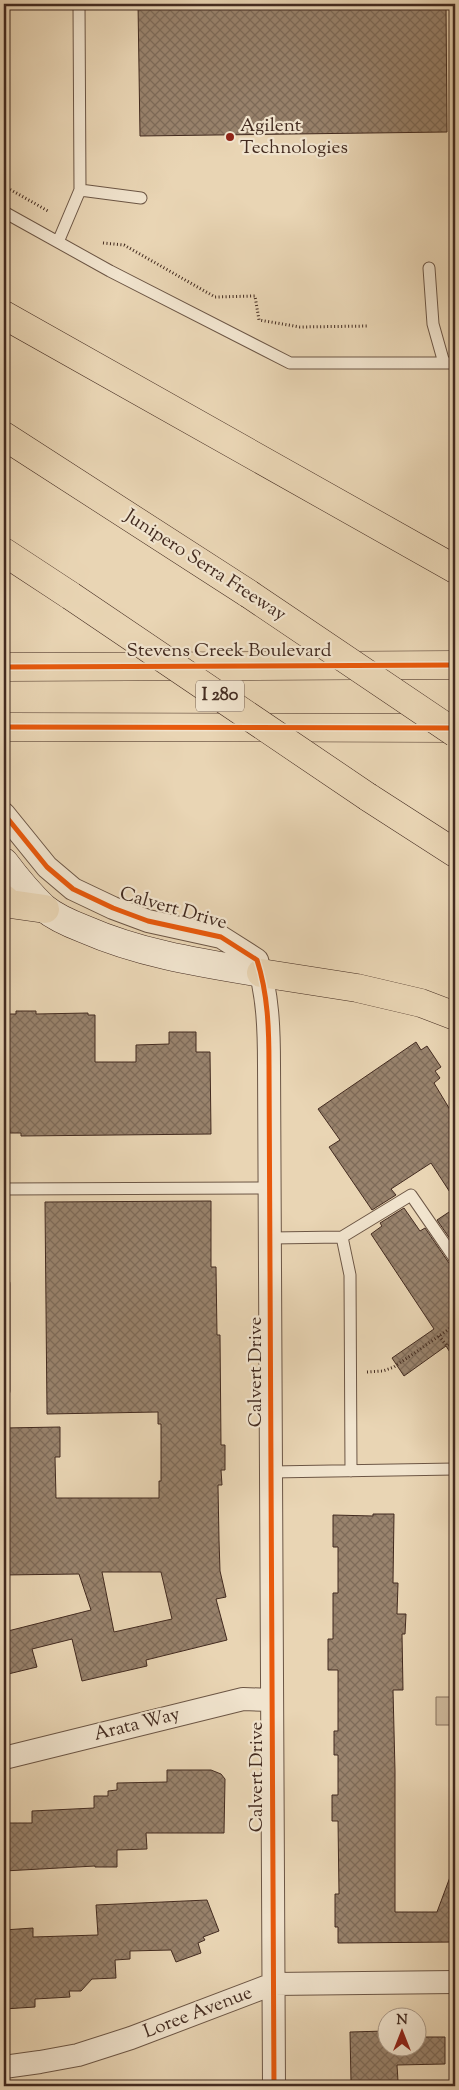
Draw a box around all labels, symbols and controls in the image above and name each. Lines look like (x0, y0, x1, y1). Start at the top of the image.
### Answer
place label: Agilent Technologies (240, 113, 348, 162)
marker: Agilent Technologies (224, 131, 236, 143)
street label: Junipero Serra Freeway (118, 503, 292, 629)
street label: Stevens Creek Boulevard (127, 638, 332, 665)
road number: I 280 (196, 680, 244, 711)
street label: Calvert Drive (116, 881, 230, 937)
street label: Calvert Drive (243, 1317, 270, 1427)
street label: Arata Way (91, 1701, 183, 1749)
street label: Calvert Drive (244, 1722, 271, 1832)
street label: Loree Avenue (140, 1980, 256, 2046)
north arrow (376, 2008, 426, 2058)
text: N (396, 2011, 408, 2031)

